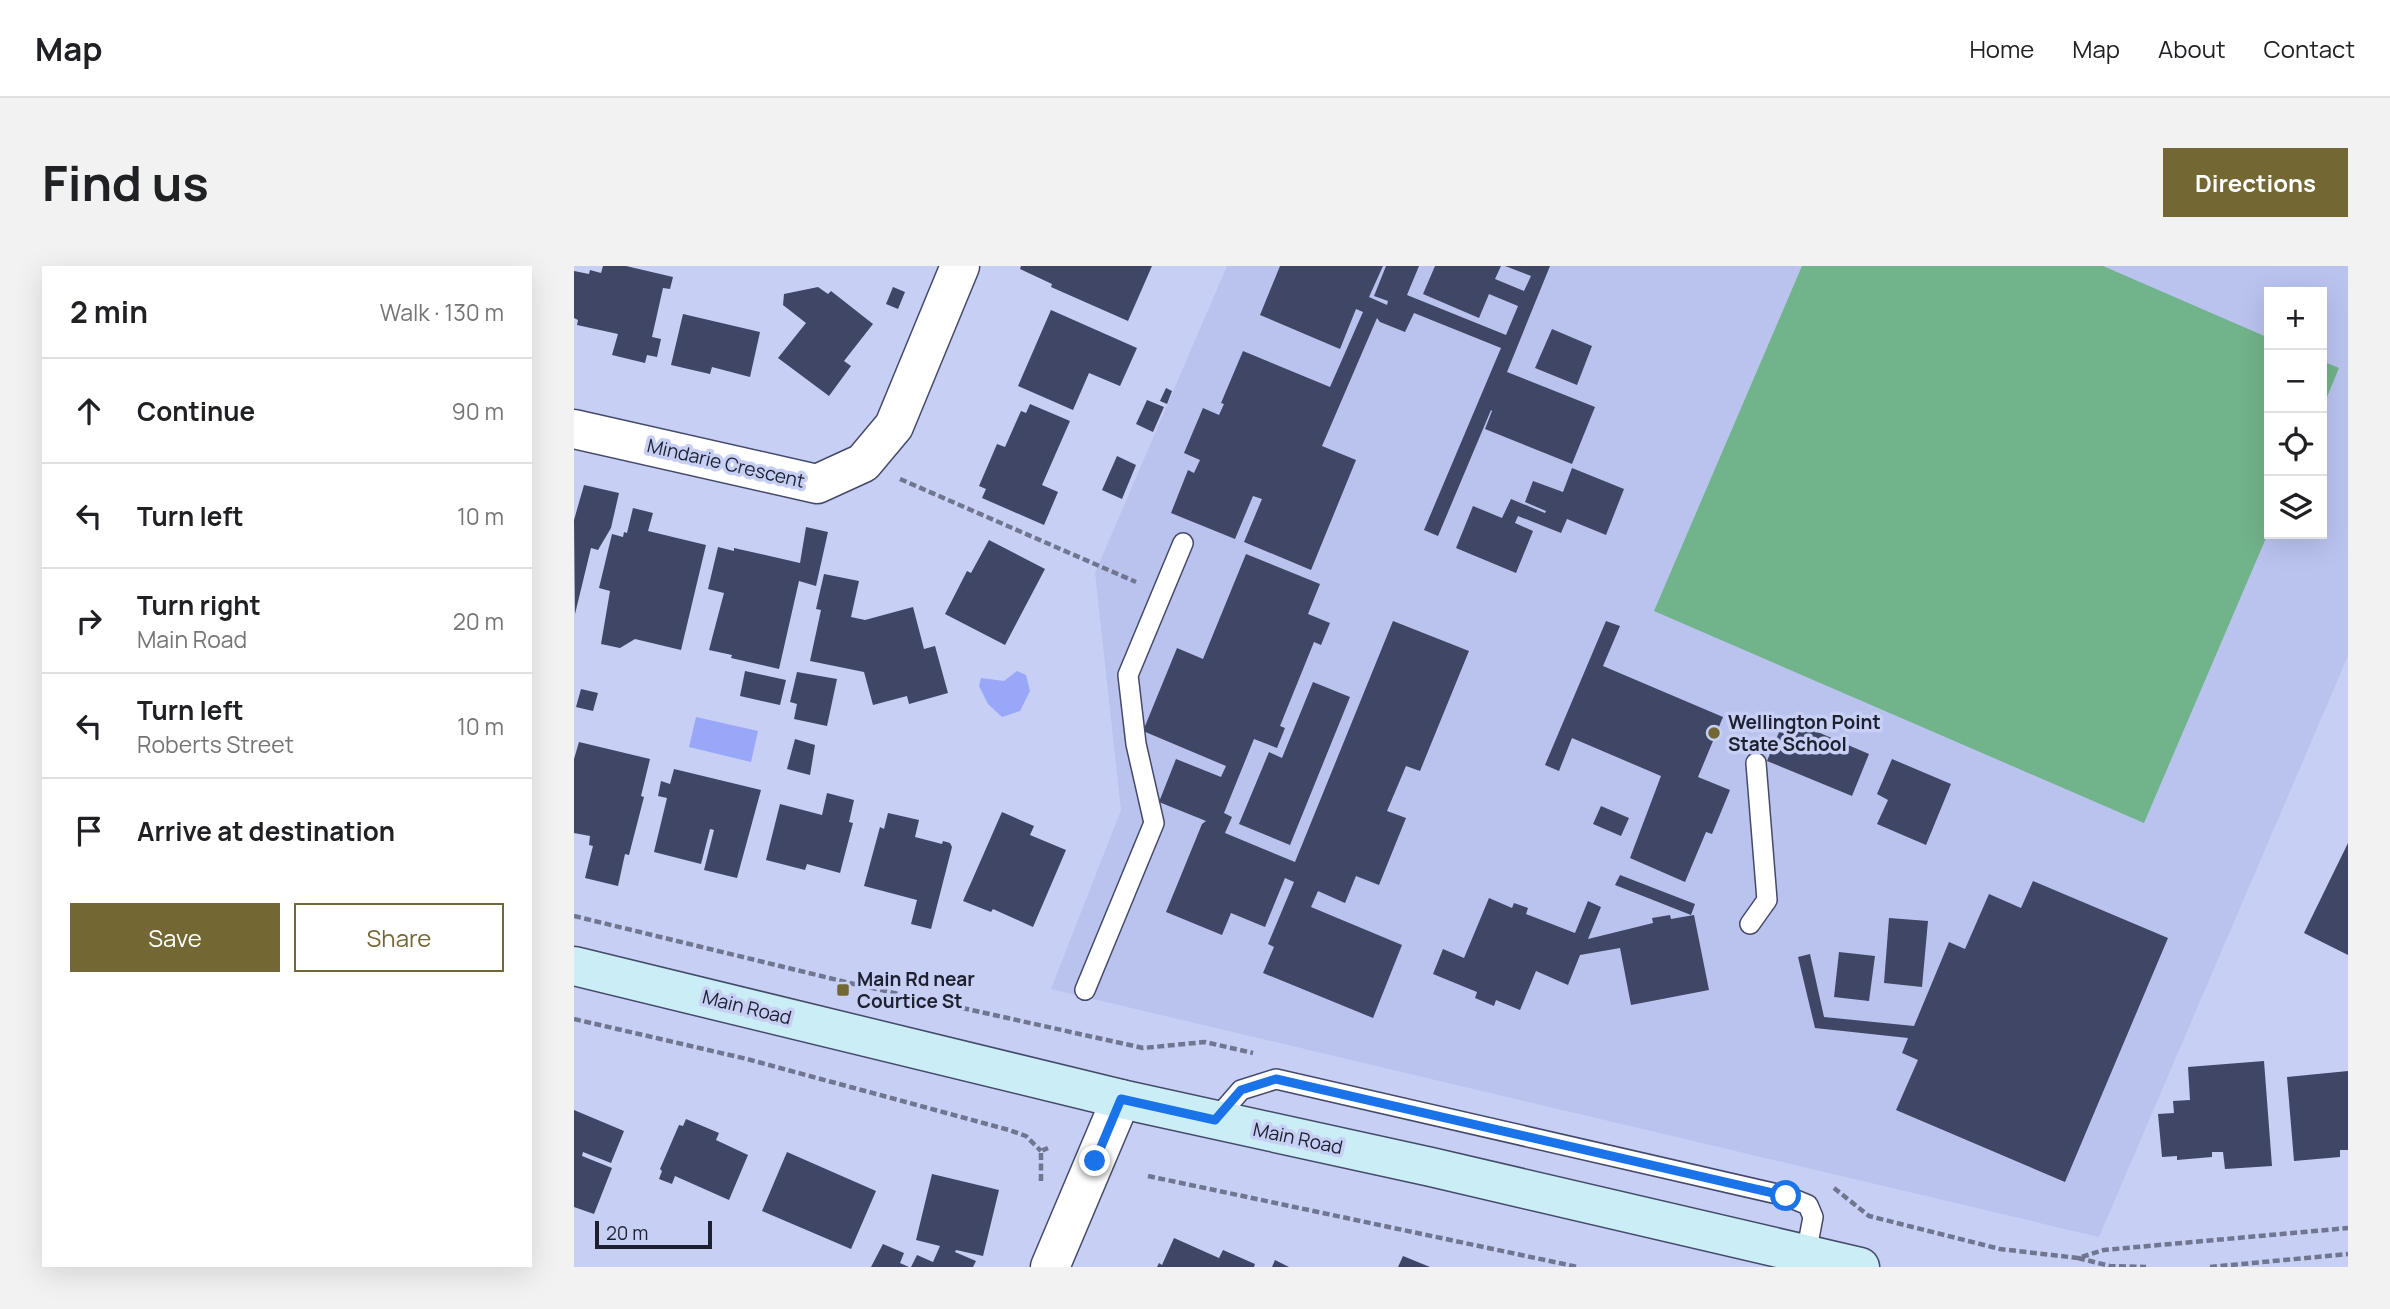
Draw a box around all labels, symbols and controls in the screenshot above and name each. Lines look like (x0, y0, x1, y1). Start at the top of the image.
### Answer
text: Map (35, 26, 103, 71)
text: Home (1969, 32, 2034, 65)
text: Map (2072, 32, 2120, 65)
text: About (2158, 32, 2226, 65)
text: Contact (2264, 32, 2355, 65)
button: Directions (2163, 148, 2348, 217)
text: Find us (42, 149, 209, 216)
map controls (2264, 287, 2327, 539)
button: + (2264, 287, 2327, 350)
text: 2 min (70, 291, 148, 332)
text: Walk · 130 m (380, 296, 504, 328)
button: − (2264, 350, 2327, 413)
icon: ahead (70, 392, 108, 430)
text: Continue (137, 393, 255, 429)
text: 90 m (452, 395, 504, 427)
button: locate (2264, 413, 2327, 476)
street label: Mindarie Crescent (645, 432, 807, 494)
button: layers (2264, 476, 2327, 539)
icon: left (70, 497, 108, 535)
text: Turn left (137, 498, 244, 534)
text: 10 m (457, 500, 504, 532)
text: Turn right (137, 587, 261, 623)
icon: right (70, 602, 108, 640)
text: 20 m (453, 605, 504, 637)
text: Main Road (137, 623, 247, 655)
text: Turn left (137, 692, 244, 728)
icon: left (70, 707, 108, 745)
place label: Wellington Point State School (1728, 709, 1881, 757)
text: 10 m (457, 710, 504, 742)
marker: Wellington Point State School (1706, 725, 1722, 741)
text: Roberts Street (137, 728, 294, 760)
icon: arrive (70, 812, 108, 850)
text: Arrive at destination (137, 813, 395, 849)
button: Save (70, 903, 280, 972)
button: Share (294, 903, 504, 972)
place label: Main Rd near Courtice St (857, 966, 975, 1014)
marker: Main Rd near Courtice St (835, 982, 851, 998)
street label: Main Road (700, 983, 794, 1031)
street label: Main Road (1251, 1116, 1345, 1160)
route end (1079, 1145, 1110, 1176)
route start (1770, 1180, 1801, 1211)
scale bar (595, 1218, 712, 1250)
text: 20 m (606, 1220, 648, 1246)

